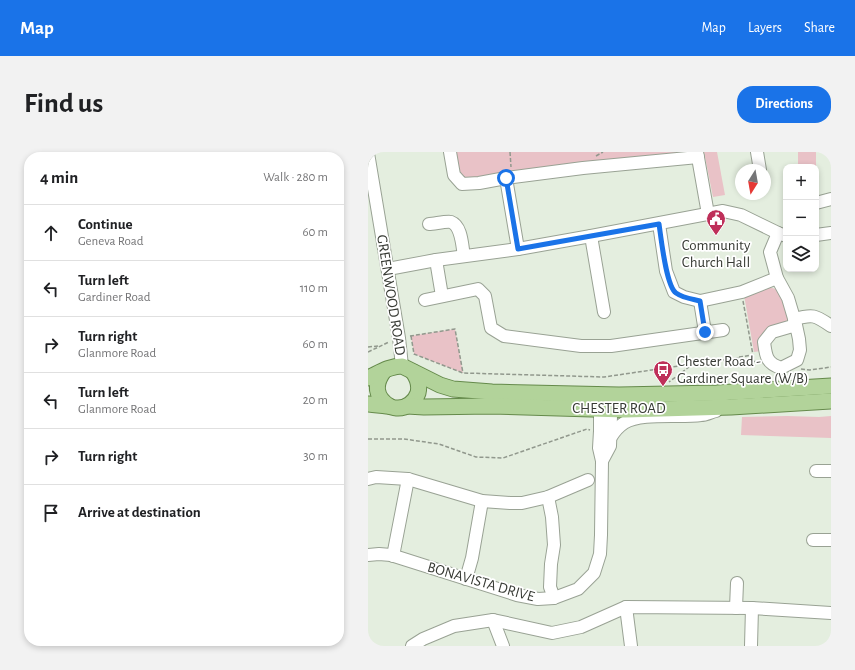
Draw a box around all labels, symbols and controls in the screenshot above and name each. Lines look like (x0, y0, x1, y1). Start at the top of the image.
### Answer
text: Map (20, 19, 54, 38)
text: Map (701, 21, 726, 35)
text: Layers (748, 21, 782, 35)
text: Share (804, 21, 835, 35)
button: Directions (737, 86, 831, 123)
text: Find us (24, 90, 103, 118)
north arrow (735, 164, 771, 200)
map controls (783, 164, 819, 272)
button: + (783, 164, 819, 200)
text: 4 min (40, 169, 78, 186)
route start (497, 169, 515, 187)
text: Walk · 280 m (263, 171, 328, 184)
button: − (783, 200, 819, 236)
public building icon: Community Church Hall (705, 208, 727, 236)
text: Continue (78, 217, 133, 232)
icon: ahead (40, 222, 62, 244)
text: 60 m (302, 226, 328, 239)
street label: GREENWOOD ROAD (374, 234, 408, 357)
text: Geneva Road (78, 235, 144, 248)
button: layers (783, 236, 819, 272)
place label: Community Church Hall (682, 238, 751, 270)
text: Turn left (78, 273, 129, 288)
icon: left (40, 278, 62, 300)
text: 110 m (300, 282, 328, 295)
text: Gardiner Road (78, 291, 151, 304)
route end (696, 323, 714, 341)
text: Turn right (78, 329, 137, 344)
icon: right (40, 334, 62, 356)
text: 60 m (302, 338, 328, 351)
text: Glanmore Road (78, 347, 156, 360)
place label: Chester Road - Gardiner Square (W/B) (677, 354, 809, 386)
bus stop icon: Chester Road - Gardiner Square (W/B) (652, 359, 674, 387)
text: Turn left (78, 385, 129, 400)
icon: left (40, 390, 62, 412)
text: 20 m (303, 394, 328, 407)
street label: CHESTER ROAD (572, 401, 666, 416)
text: Glanmore Road (78, 403, 156, 416)
icon: right (40, 446, 62, 468)
text: Turn right (78, 449, 137, 464)
text: 30 m (303, 450, 328, 463)
icon: arrive (40, 502, 62, 524)
text: Arrive at destination (78, 505, 201, 520)
street label: BONAVISTA DRIVE (426, 560, 536, 604)

